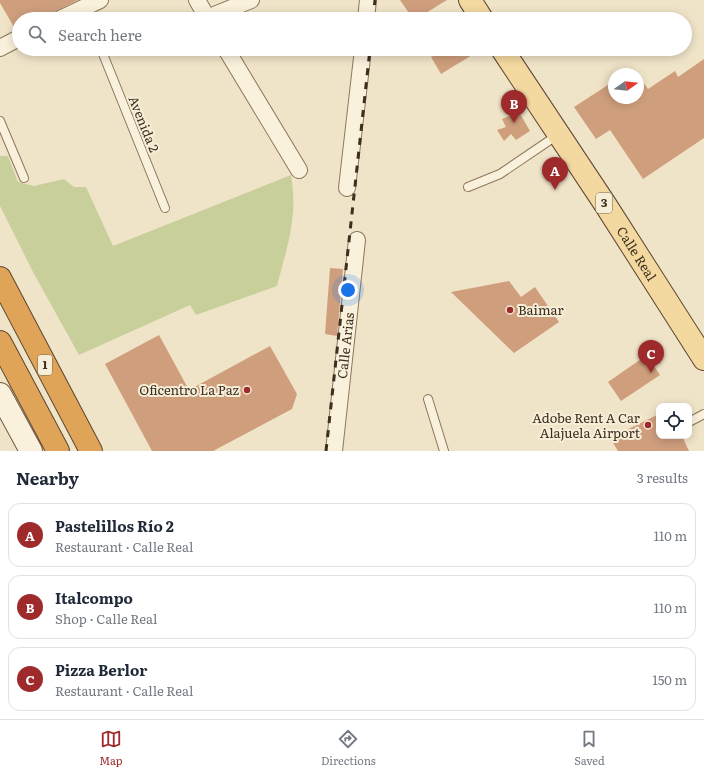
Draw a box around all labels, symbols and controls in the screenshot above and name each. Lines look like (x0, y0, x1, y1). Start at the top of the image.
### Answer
search box (12, 12, 692, 56)
icon: search (26, 23, 48, 45)
text: Search here (58, 23, 142, 46)
north arrow (608, 68, 644, 104)
pin: B (501, 90, 527, 123)
street label: Avenida 2 (125, 93, 165, 155)
pin: A (542, 157, 568, 190)
road number: 3 (596, 193, 612, 213)
street label: Calle Real (613, 223, 662, 285)
your location (338, 280, 358, 300)
place label: Baimar (518, 300, 564, 319)
marker: Baimar (505, 305, 515, 315)
street label: Calle Arias (332, 311, 358, 380)
pin: C (638, 340, 664, 373)
road number: 1 (38, 355, 52, 375)
place label: Oficentro La Paz (139, 380, 239, 399)
marker: Oficentro La Paz (242, 385, 252, 395)
map controls (656, 403, 692, 439)
button: locate (656, 403, 692, 439)
place label: Adobe Rent A Car Alajuela Airport (532, 408, 641, 442)
marker: Adobe Rent A Car Alajuela Airport (643, 420, 653, 430)
text: Nearby (16, 465, 79, 490)
text: 3 results (637, 468, 688, 487)
text: Pastelillos Río 2 (55, 514, 174, 537)
text: A (25, 526, 35, 545)
text: 110 m (654, 526, 687, 545)
text: Restaurant · Calle Real (55, 537, 193, 556)
text: Italcompo (55, 586, 133, 609)
text: B (26, 598, 34, 617)
text: 110 m (654, 598, 687, 617)
text: Shop · Calle Real (55, 609, 157, 628)
text: Pizza Berlor (55, 658, 147, 681)
text: C (25, 670, 35, 689)
text: 150 m (652, 670, 687, 689)
text: Restaurant · Calle Real (55, 681, 193, 700)
tab: Map (99, 728, 123, 768)
tab: Directions (321, 728, 376, 768)
tab: Saved (574, 728, 605, 768)

